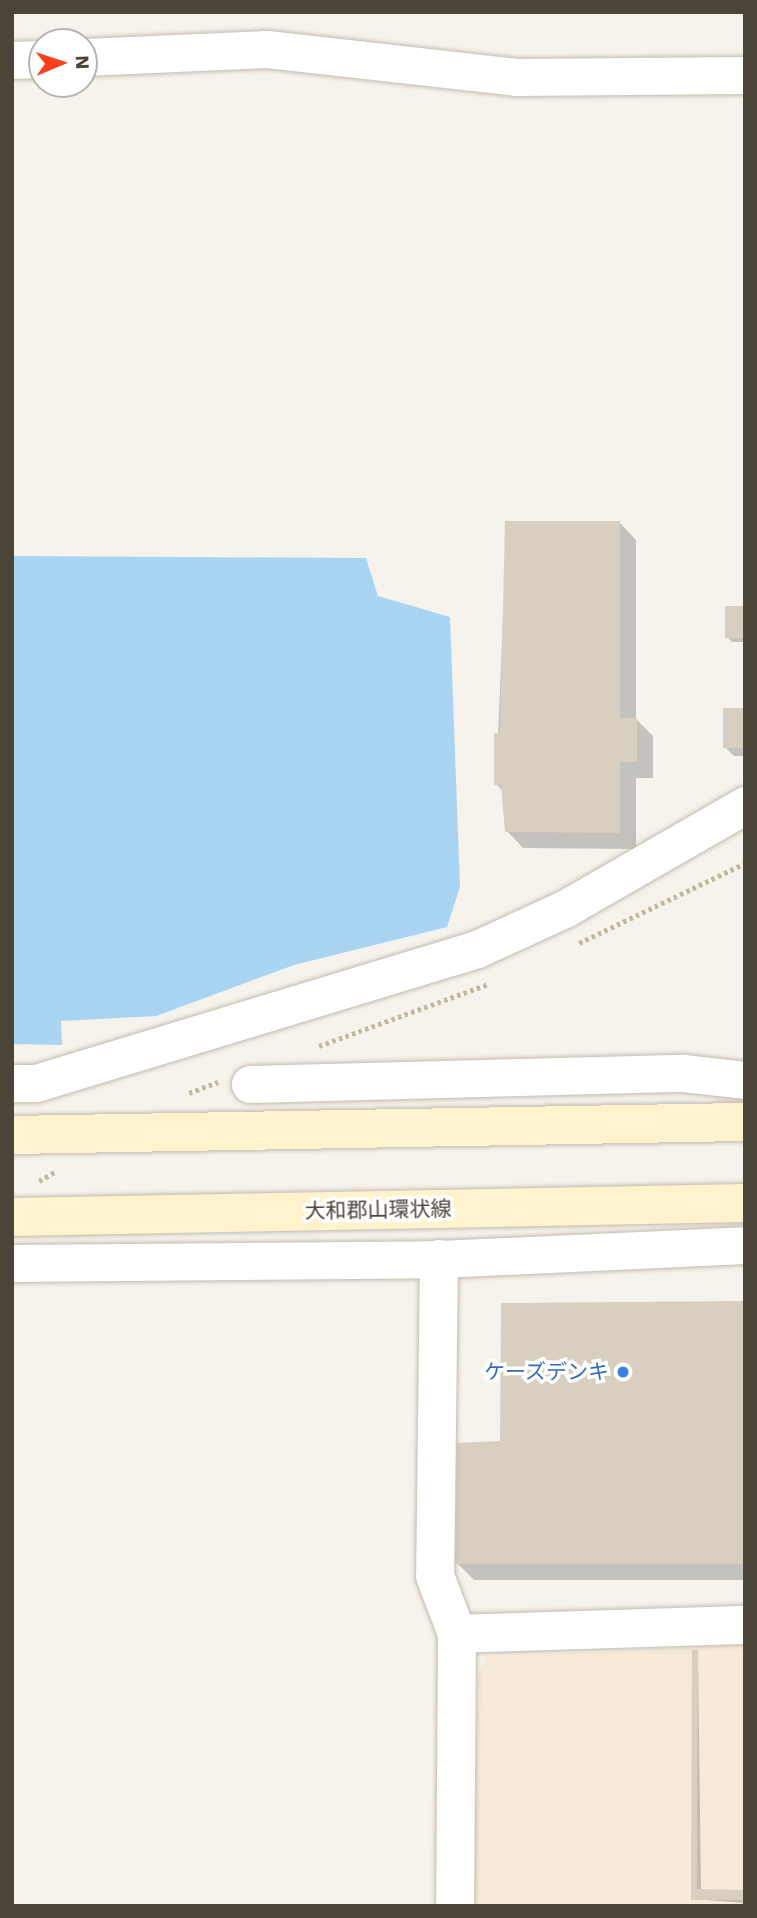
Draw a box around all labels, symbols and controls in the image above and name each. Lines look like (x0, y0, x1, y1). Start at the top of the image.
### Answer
north arrow (28, 28, 98, 98)
text: N (71, 55, 94, 70)
street label: 大和郡山環状線 (304, 1196, 452, 1224)
place label: ケーズデンキ (483, 1359, 609, 1385)
marker: ケーズデンキ (615, 1364, 631, 1380)

